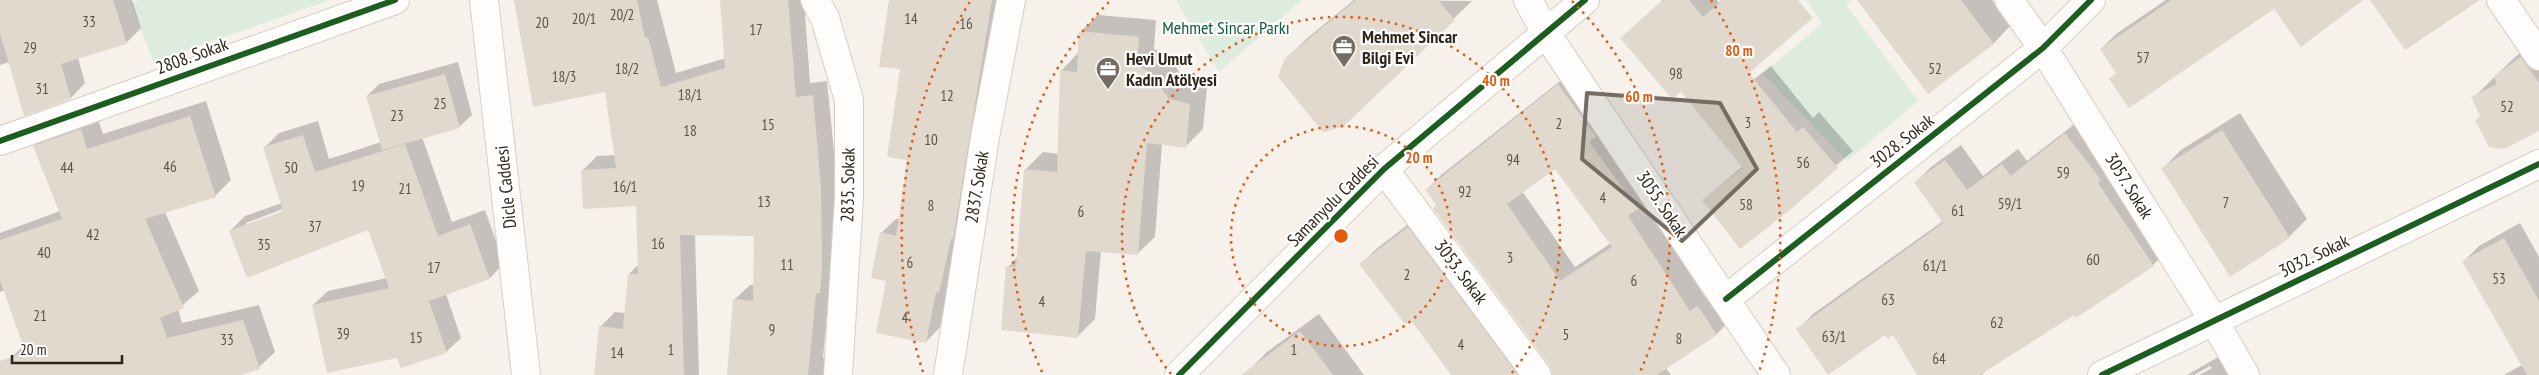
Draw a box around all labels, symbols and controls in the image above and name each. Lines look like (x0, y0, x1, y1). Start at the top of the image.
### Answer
house number: 20/2 (610, 5, 634, 24)
house number: 20/1 (572, 9, 596, 28)
house number: 14 (904, 9, 918, 28)
house number: 33 (82, 12, 96, 31)
house number: 20 (535, 13, 549, 32)
house number: 16 (959, 14, 973, 33)
park label: Mehmet Sincar Parkı (1162, 16, 1290, 39)
house number: 17 (749, 20, 763, 39)
place label: Mehmet Sincar Bilgi Evi (1362, 25, 1458, 69)
street label: 2808. Sokak (153, 32, 231, 79)
office icon: Mehmet Sincar Bilgi Evi (1331, 34, 1357, 68)
house number: 29 (23, 38, 37, 57)
text: 80 m (1725, 41, 1753, 60)
place label: Hevi Umut Kadın Atölyesi (1126, 47, 1217, 91)
house number: 57 (2136, 48, 2150, 67)
office icon: Hevi Umut Kadın Atölyesi (1095, 56, 1121, 90)
house number: 18/2 (615, 59, 639, 78)
house number: 52 (1928, 59, 1942, 78)
house number: 98 (1669, 64, 1683, 83)
house number: 18/3 (552, 67, 576, 86)
text: 40 m (1482, 71, 1510, 90)
house number: 31 (35, 79, 49, 98)
house number: 18/1 (678, 85, 702, 104)
house number: 12 (940, 86, 954, 105)
text: 60 m (1625, 87, 1653, 106)
house number: 25 (433, 94, 447, 113)
house number: 52 (2500, 97, 2514, 116)
house number: 23 (390, 106, 404, 125)
street label: 3028. Sokak (1865, 108, 1938, 173)
house number: 3 (1745, 113, 1751, 132)
house number: 2 (1556, 114, 1562, 133)
house number: 15 (761, 115, 775, 134)
house number: 18 (683, 121, 697, 140)
house number: 10 (924, 130, 938, 149)
street label: Dicle Caddesi (490, 144, 521, 230)
street label: 2835. Sokak (835, 147, 860, 223)
text: 20 m (1405, 148, 1433, 167)
street label: 2837. Sokak (959, 149, 994, 225)
street label: 3057. Sokak (2100, 149, 2159, 223)
street label: Samanyolu Caddesi (1282, 150, 1383, 251)
house number: 94 (1506, 150, 1520, 169)
house number: 56 (1796, 153, 1810, 172)
house number: 46 (163, 157, 177, 176)
house number: 44 (60, 158, 74, 177)
house number: 50 (284, 158, 298, 177)
house number: 59 (2056, 163, 2070, 182)
street label: 3055. Sokak (1632, 166, 1693, 241)
house number: 19 (351, 176, 365, 195)
house number: 16/1 (613, 177, 637, 196)
house number: 21 (398, 179, 412, 198)
house number: 92 (1458, 182, 1472, 201)
house number: 4 (1600, 188, 1607, 207)
house number: 13 (757, 192, 771, 211)
house number: 7 (2223, 193, 2229, 212)
house number: 59/1 (1998, 194, 2022, 213)
house number: 58 (1739, 195, 1753, 214)
house number: 8 (928, 196, 934, 215)
house number: 61 (1951, 201, 1965, 220)
house number: 6 (1078, 202, 1085, 221)
house number: 37 (308, 217, 322, 236)
house number: 42 (86, 225, 100, 244)
centre of rings (1332, 227, 1350, 245)
street label: 3032. Sokak (2275, 229, 2352, 282)
house number: 16 (651, 234, 665, 253)
house number: 35 (257, 235, 271, 254)
street label: 3053. Sokak (1430, 235, 1493, 309)
house number: 40 (37, 243, 51, 262)
house number: 3 (1507, 248, 1513, 267)
house number: 60 (2086, 250, 2100, 269)
house number: 6 (907, 253, 914, 272)
house number: 11 (780, 255, 794, 274)
house number: 61/1 (1923, 256, 1947, 275)
house number: 17 (427, 258, 441, 277)
house number: 2 (1404, 265, 1410, 284)
house number: 53 (2492, 269, 2506, 288)
house number: 6 (1631, 271, 1638, 290)
house number: 63 (1881, 290, 1895, 309)
house number: 4 (1039, 292, 1046, 311)
house number: 21 (33, 306, 47, 325)
house number: 4 (902, 308, 909, 327)
house number: 62 (1990, 313, 2004, 332)
house number: 9 (769, 320, 775, 339)
house number: 39 (336, 324, 350, 343)
house number: 5 (1563, 325, 1569, 344)
house number: 63/1 (1822, 327, 1846, 346)
house number: 15 (409, 328, 423, 347)
house number: 8 (1676, 329, 1682, 348)
house number: 33 (220, 330, 234, 349)
scale bar (12, 332, 122, 364)
house number: 4 (1458, 335, 1465, 354)
text: 20 m (20, 340, 46, 359)
house number: 1 (668, 340, 674, 359)
house number: 1 (1291, 340, 1297, 359)
house number: 14 (610, 343, 624, 362)
house number: 64 (1932, 349, 1946, 368)

